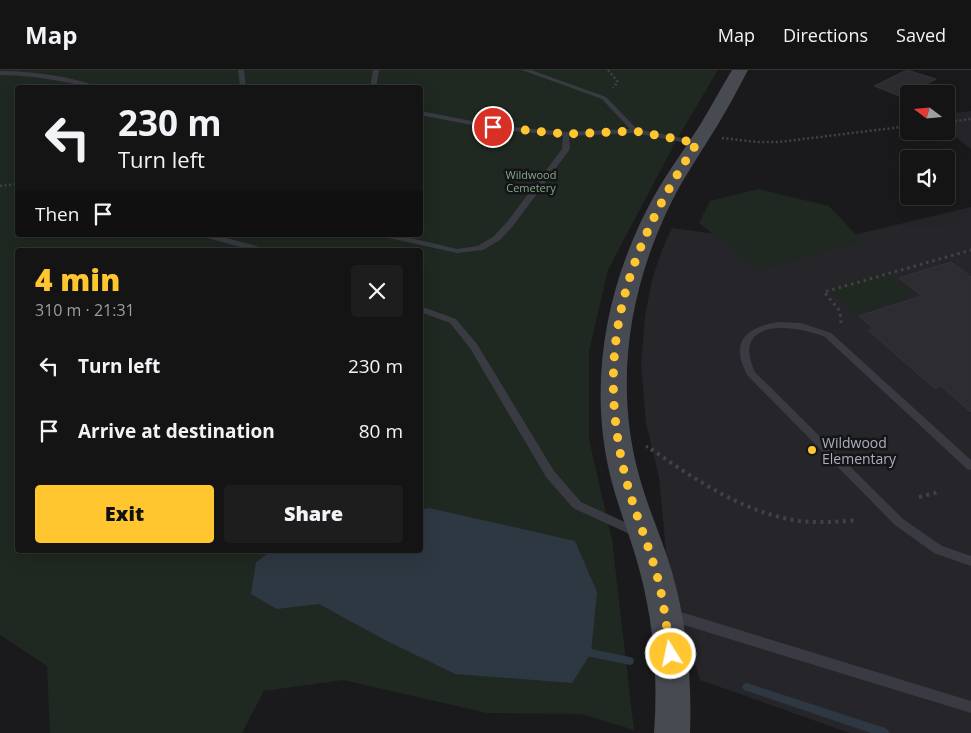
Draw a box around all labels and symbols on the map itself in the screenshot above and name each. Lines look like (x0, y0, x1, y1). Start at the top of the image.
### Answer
north arrow (900, 85, 955, 140)
pin (472, 106, 514, 148)
park label: Wildwood Cemetery (506, 167, 556, 195)
place label: Wildwood Elementary (822, 433, 897, 468)
marker: Wildwood Elementary (806, 444, 818, 456)
position arrow (644, 627, 696, 679)

